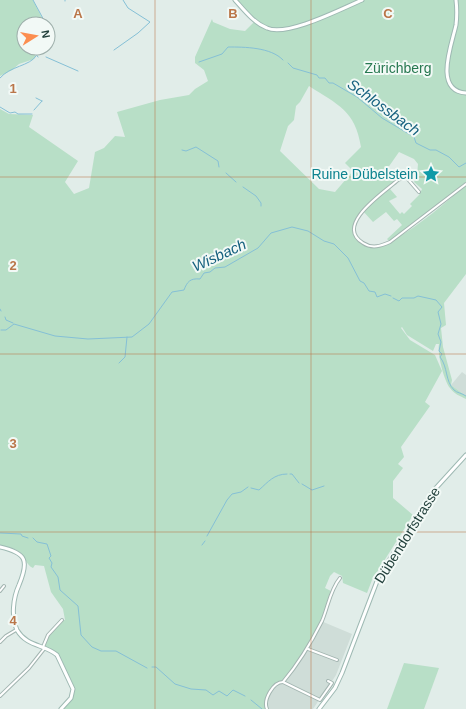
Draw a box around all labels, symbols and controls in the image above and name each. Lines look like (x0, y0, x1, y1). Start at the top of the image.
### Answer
text: A (73, 6, 83, 21)
text: B (228, 6, 238, 21)
text: C (383, 6, 393, 21)
north arrow (16, 16, 56, 56)
text: N (39, 29, 52, 39)
park label: Zürichberg (365, 60, 431, 76)
water label: Schlossbach (345, 75, 423, 139)
text: 1 (9, 81, 17, 96)
place icon: Ruine Dübelstein (421, 164, 441, 184)
place label: Ruine Dübelstein (311, 166, 418, 182)
water label: Wisbach (189, 235, 249, 275)
text: 2 (9, 258, 17, 273)
text: 3 (9, 436, 17, 451)
street label: Dübendorfstrasse (371, 484, 443, 586)
text: 4 (9, 613, 17, 628)

